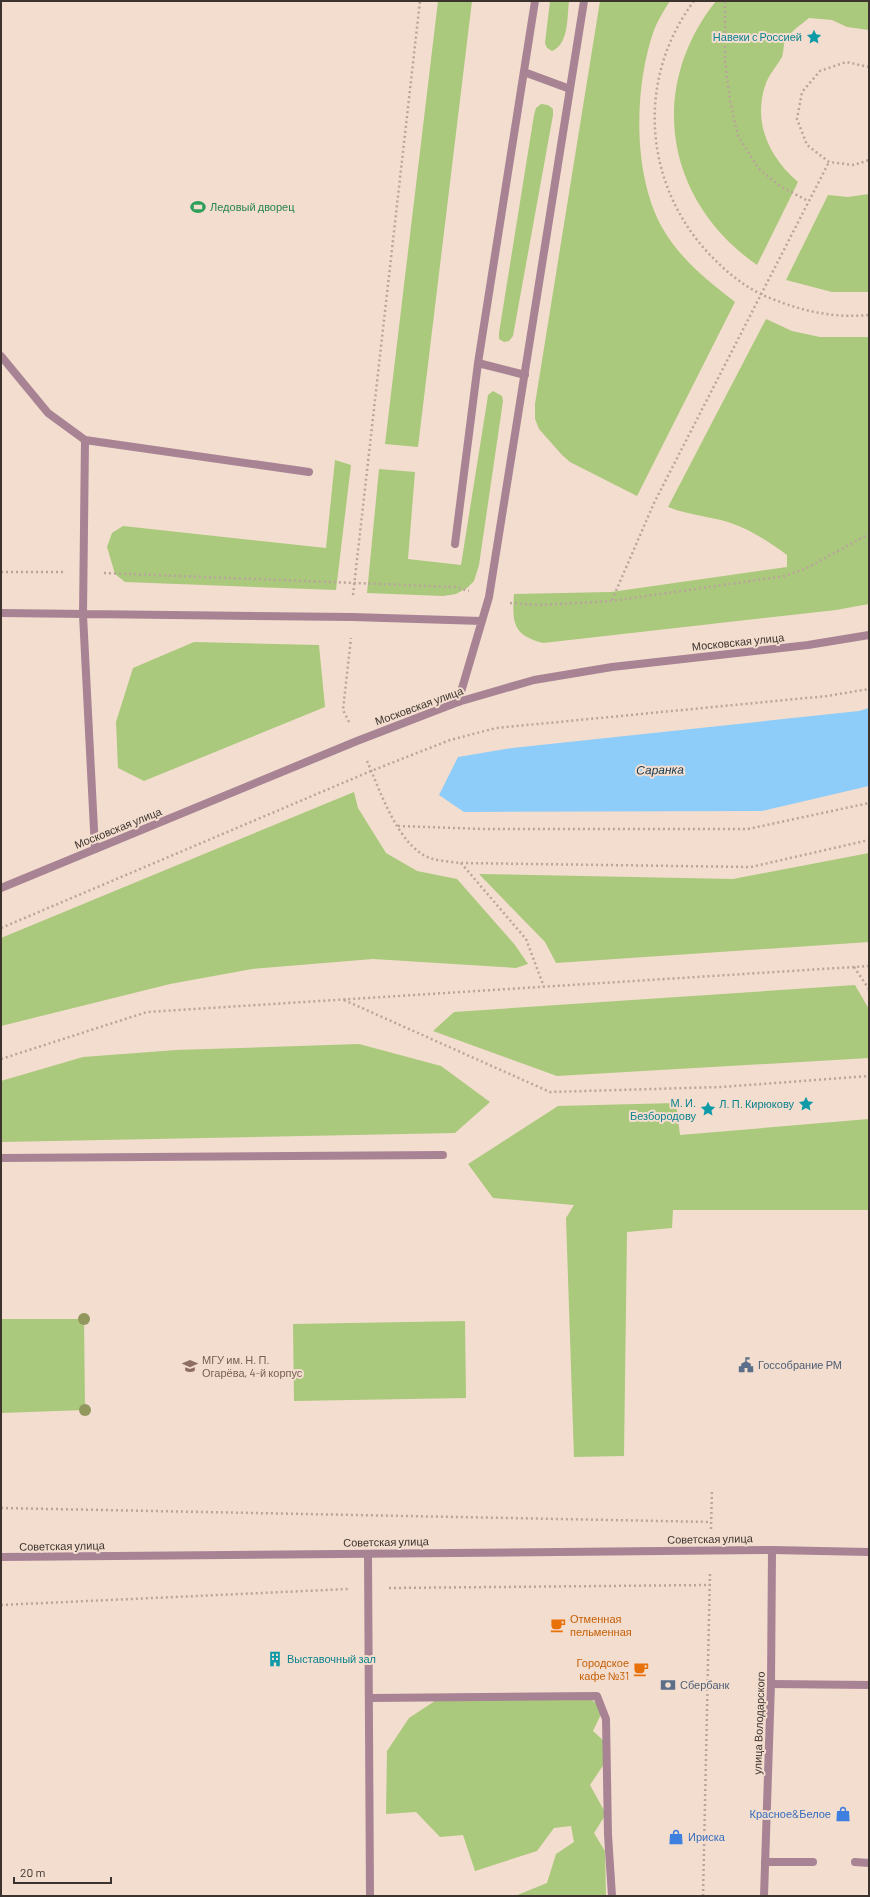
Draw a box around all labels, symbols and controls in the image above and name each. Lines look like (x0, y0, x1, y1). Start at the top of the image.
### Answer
place icon: Навеки с Россией (805, 28, 823, 46)
place label: Навеки с Россией (713, 30, 802, 43)
sports icon: Ледовый дворец (189, 198, 207, 216)
place label: Ледовый дворец (210, 200, 295, 213)
street label: Московская улица (691, 630, 786, 653)
street label: Московская улица (373, 683, 465, 727)
water label: Саранка (636, 762, 684, 777)
street label: Московская улица (72, 804, 164, 851)
place icon: Л. П. Кирюкову (797, 1095, 815, 1113)
place label: М. И. Безбородову (630, 1096, 696, 1122)
place label: Л. П. Кирюкову (719, 1097, 794, 1110)
place icon: М. И. Безбородову (699, 1100, 717, 1118)
place label: МГУ им. Н. П. Огарёва, 4-й корпус (202, 1353, 303, 1379)
public building icon: Госсобрание РМ (737, 1356, 755, 1374)
school or university icon: МГУ им. Н. П. Огарёва, 4-й корпус (181, 1357, 199, 1375)
place label: Госсобрание РМ (758, 1358, 842, 1371)
street label: Советская улица (667, 1531, 754, 1546)
street label: Советская улица (343, 1534, 430, 1549)
street label: Советская улица (19, 1538, 106, 1553)
place label: Отменная пельменная (570, 1612, 632, 1638)
cafe icon: Отменная пельменная (549, 1616, 567, 1634)
building icon: Выставочный зал (266, 1650, 284, 1668)
place label: Выставочный зал (287, 1652, 376, 1665)
place label: Городское кафе №31 (577, 1656, 629, 1682)
cafe icon: Городское кафе №31 (632, 1660, 650, 1678)
street label: улица Володарского (750, 1671, 767, 1775)
bank icon: Сбербанк (659, 1676, 677, 1694)
place label: Сбербанк (680, 1678, 730, 1691)
shop icon: Красное&Белое (834, 1805, 852, 1823)
place label: Красное&Белое (750, 1807, 831, 1820)
shop icon: Ириска (667, 1828, 685, 1846)
place label: Ириска (688, 1830, 726, 1843)
scale bar (14, 1859, 111, 1885)
text: 20 m (20, 1865, 46, 1879)

